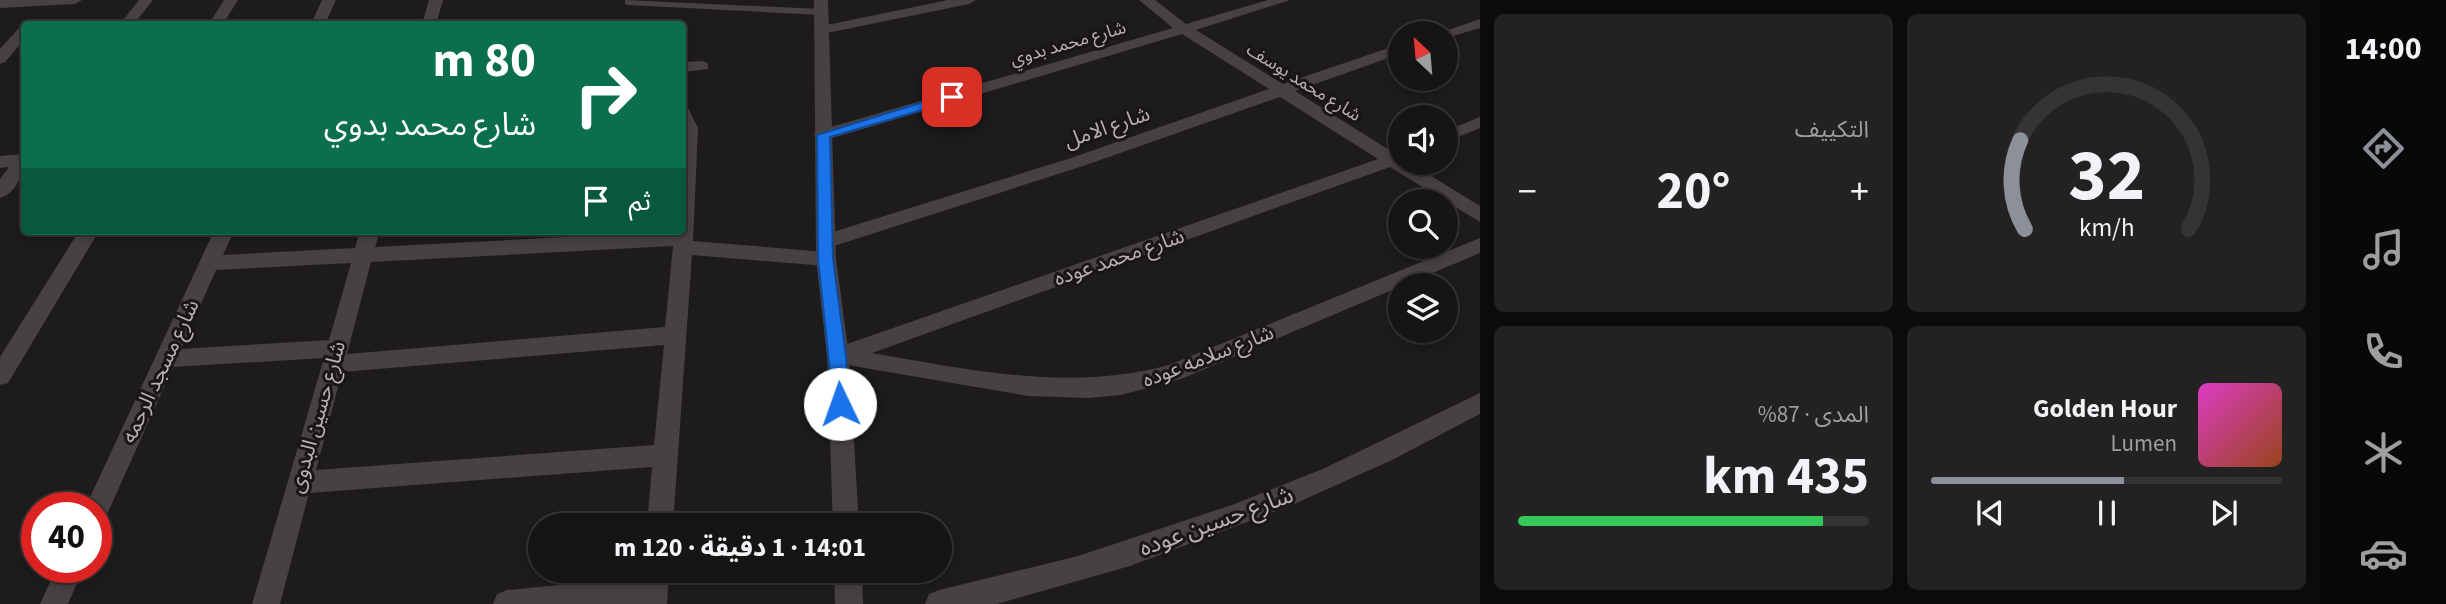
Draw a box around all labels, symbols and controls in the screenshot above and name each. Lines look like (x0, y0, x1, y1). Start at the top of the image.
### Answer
street label: شارع محمد بدوي (1007, 15, 1129, 73)
north arrow (1388, 21, 1458, 91)
map controls (1388, 21, 1458, 343)
text: 80 m (432, 26, 536, 96)
text: 14:00 (2344, 26, 2422, 72)
street label: شارع محمد يوسف (1241, 37, 1366, 129)
icon: right (560, 49, 651, 140)
pin (922, 67, 982, 127)
icon: arrive (933, 78, 971, 116)
street label: شارع الامل (1060, 98, 1154, 156)
text: شارع محمد بدوي (324, 102, 536, 148)
button: sound (1388, 105, 1458, 175)
text: التكييف (1795, 113, 1869, 146)
text: 32 (2068, 124, 2145, 228)
icon: directions (2359, 124, 2408, 173)
text: 20° (1657, 155, 1730, 229)
text: − (1518, 165, 1537, 219)
text: + (1850, 165, 1869, 219)
icon: arrive (577, 182, 615, 220)
text: ثم (629, 183, 651, 220)
button: search (1388, 189, 1458, 259)
text: km/h (2079, 210, 2134, 246)
street label: شارع محمد عوده (1050, 221, 1188, 293)
icon: music (2359, 225, 2408, 274)
button: layers (1388, 273, 1458, 343)
street label: شارع مسجد الرحمه (114, 294, 206, 448)
street label: شارع سلامه عوده (1138, 317, 1278, 395)
icon: phone (2359, 327, 2408, 376)
street label: شارع حسين البدوى (281, 337, 353, 497)
position arrow (803, 367, 877, 441)
text: Golden Hour (2033, 390, 2177, 427)
text: المدى · 87% (1758, 398, 1869, 431)
text: Lumen (2110, 427, 2177, 460)
icon: climate (2359, 428, 2408, 477)
text: 435 km (1703, 440, 1869, 514)
street label: شارع حسين عوده (1134, 477, 1298, 566)
speed limit sign: 40 (21, 492, 112, 583)
icon: previous (1971, 494, 2009, 532)
icon: pause (2088, 494, 2126, 532)
icon: next (2205, 494, 2243, 532)
text: 14:01 · 1 دقيقة · 120 m (614, 529, 866, 566)
icon: car (2359, 529, 2408, 578)

